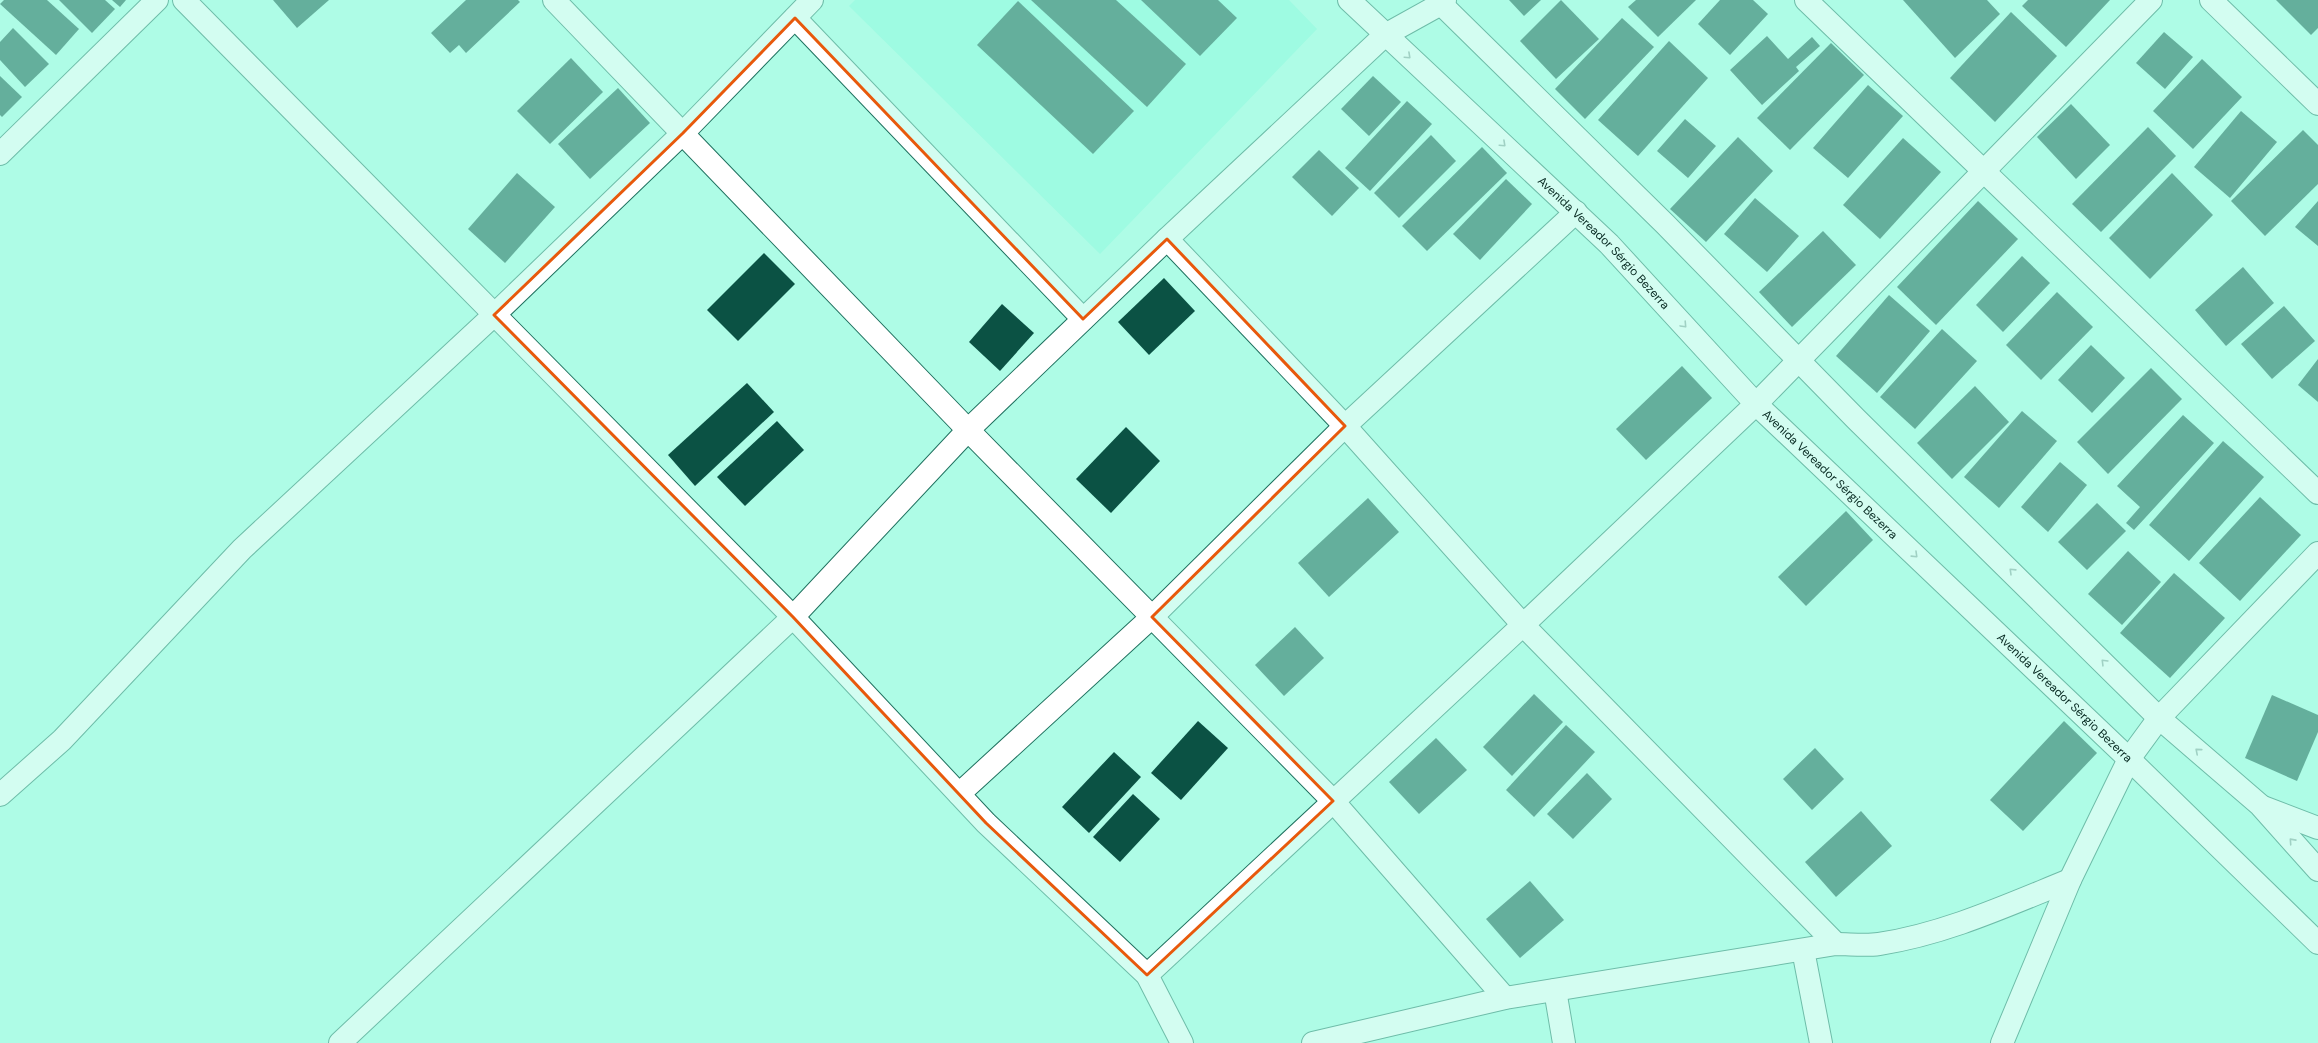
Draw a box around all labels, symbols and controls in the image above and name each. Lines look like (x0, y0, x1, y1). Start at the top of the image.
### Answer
one-way arrow (1403, 51, 1411, 59)
one-way arrow (1498, 140, 1506, 147)
street label: Avenida Vereador Sérgio Bezerra (1534, 173, 1673, 313)
one-way arrow (1679, 321, 1686, 328)
street label: Avenida Vereador Sérgio Bezerra (1759, 406, 1901, 543)
one-way arrow (1910, 550, 1918, 558)
one-way arrow (2009, 568, 2017, 576)
street label: Avenida Vereador Sérgio Bezerra (1994, 630, 2136, 766)
one-way arrow (2101, 659, 2109, 667)
one-way arrow (2196, 749, 2203, 756)
one-way arrow (2289, 838, 2297, 846)

